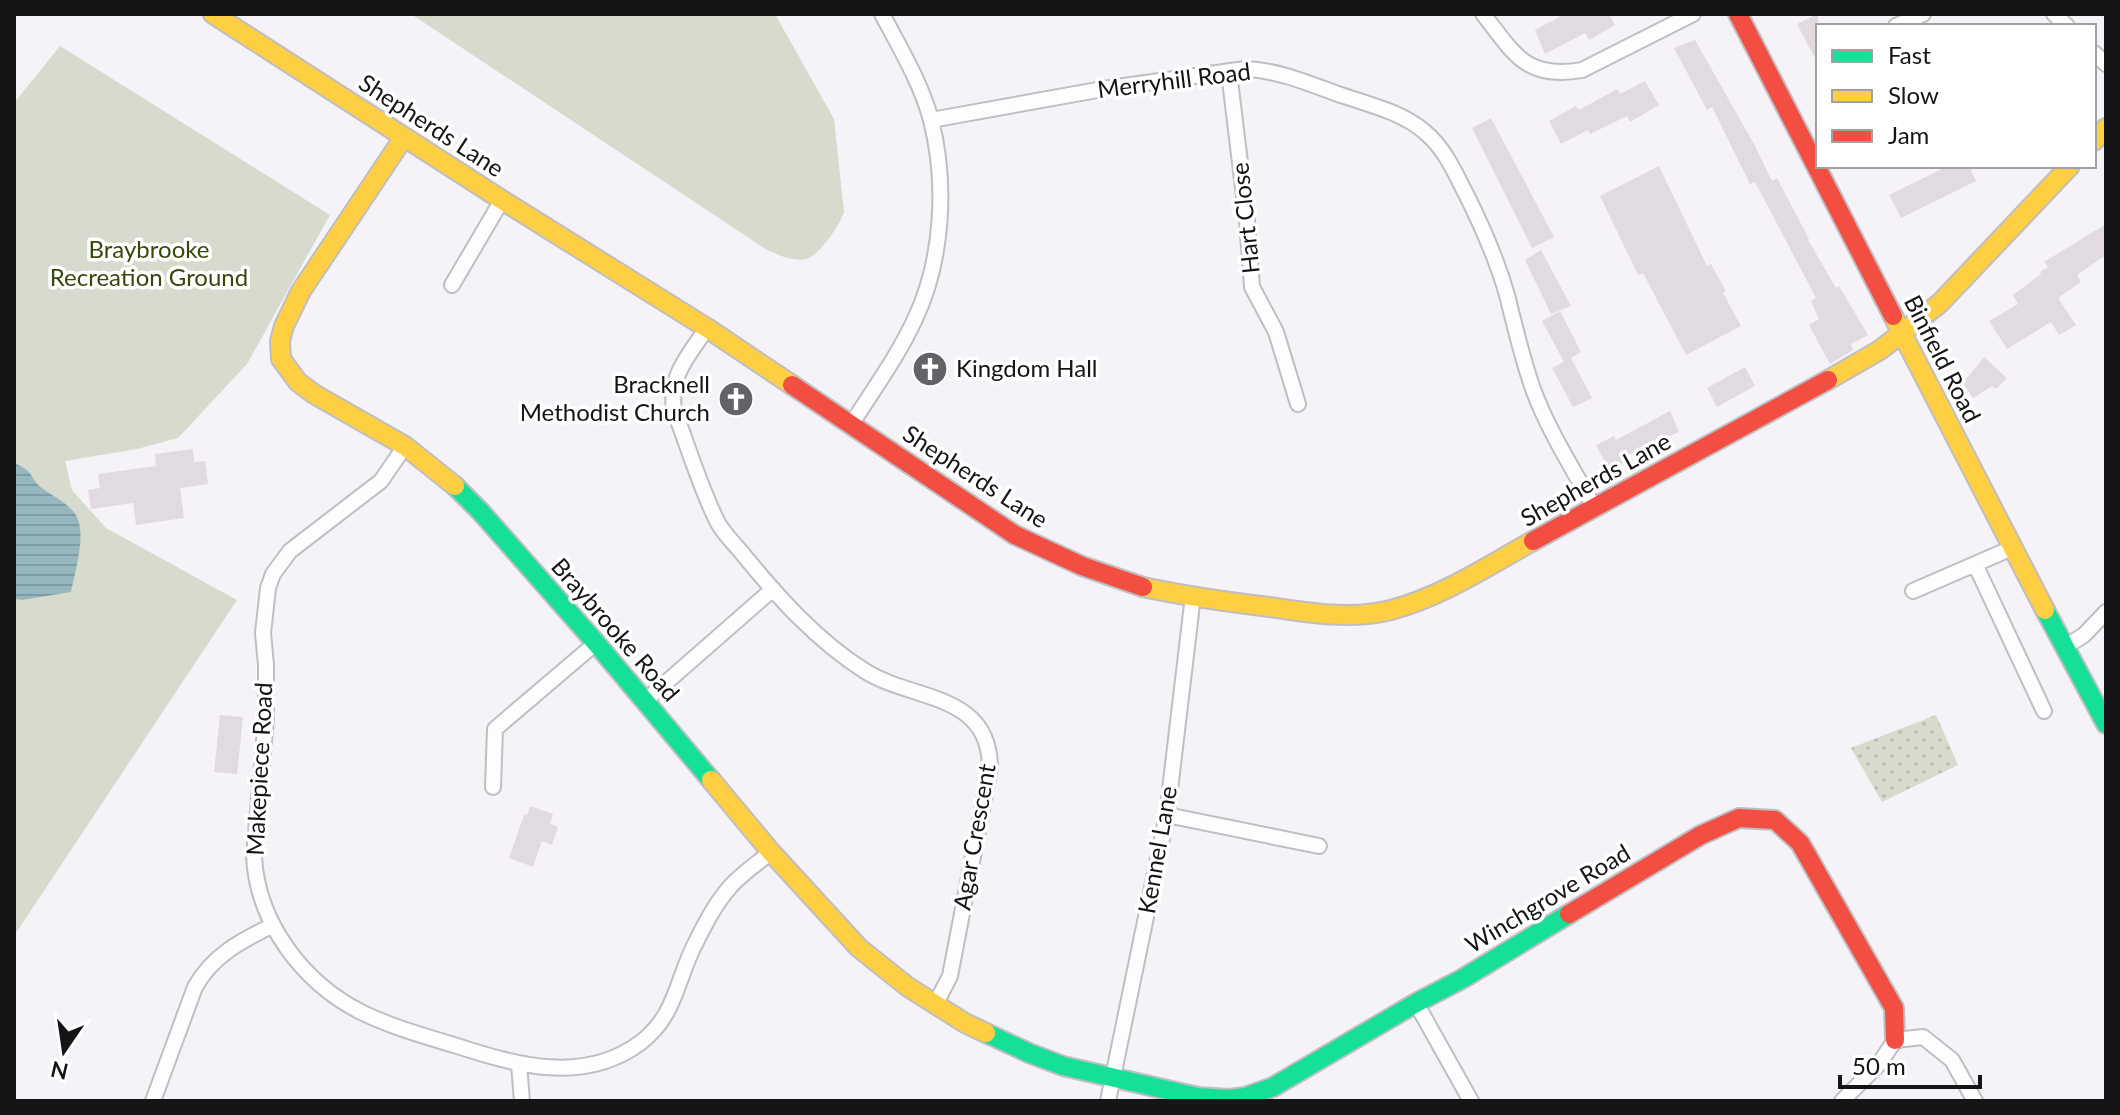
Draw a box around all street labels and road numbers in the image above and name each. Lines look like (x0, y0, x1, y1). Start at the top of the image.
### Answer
street label: Merryhill Road (1095, 56, 1252, 103)
street label: Shepherds Lane (354, 67, 510, 182)
street label: Hart Close (1224, 161, 1265, 275)
street label: Binfield Road (1899, 290, 1988, 427)
street label: Shepherds Lane (898, 418, 1054, 533)
street label: Shepherds Lane (1515, 426, 1675, 532)
street label: Braybrooke Road (546, 551, 686, 707)
street label: Makepiece Road (239, 682, 278, 856)
street label: Agar Crescent (946, 761, 1001, 912)
street label: Kennel Lane (1131, 784, 1182, 916)
street label: Winchgrove Road (1460, 837, 1635, 958)

